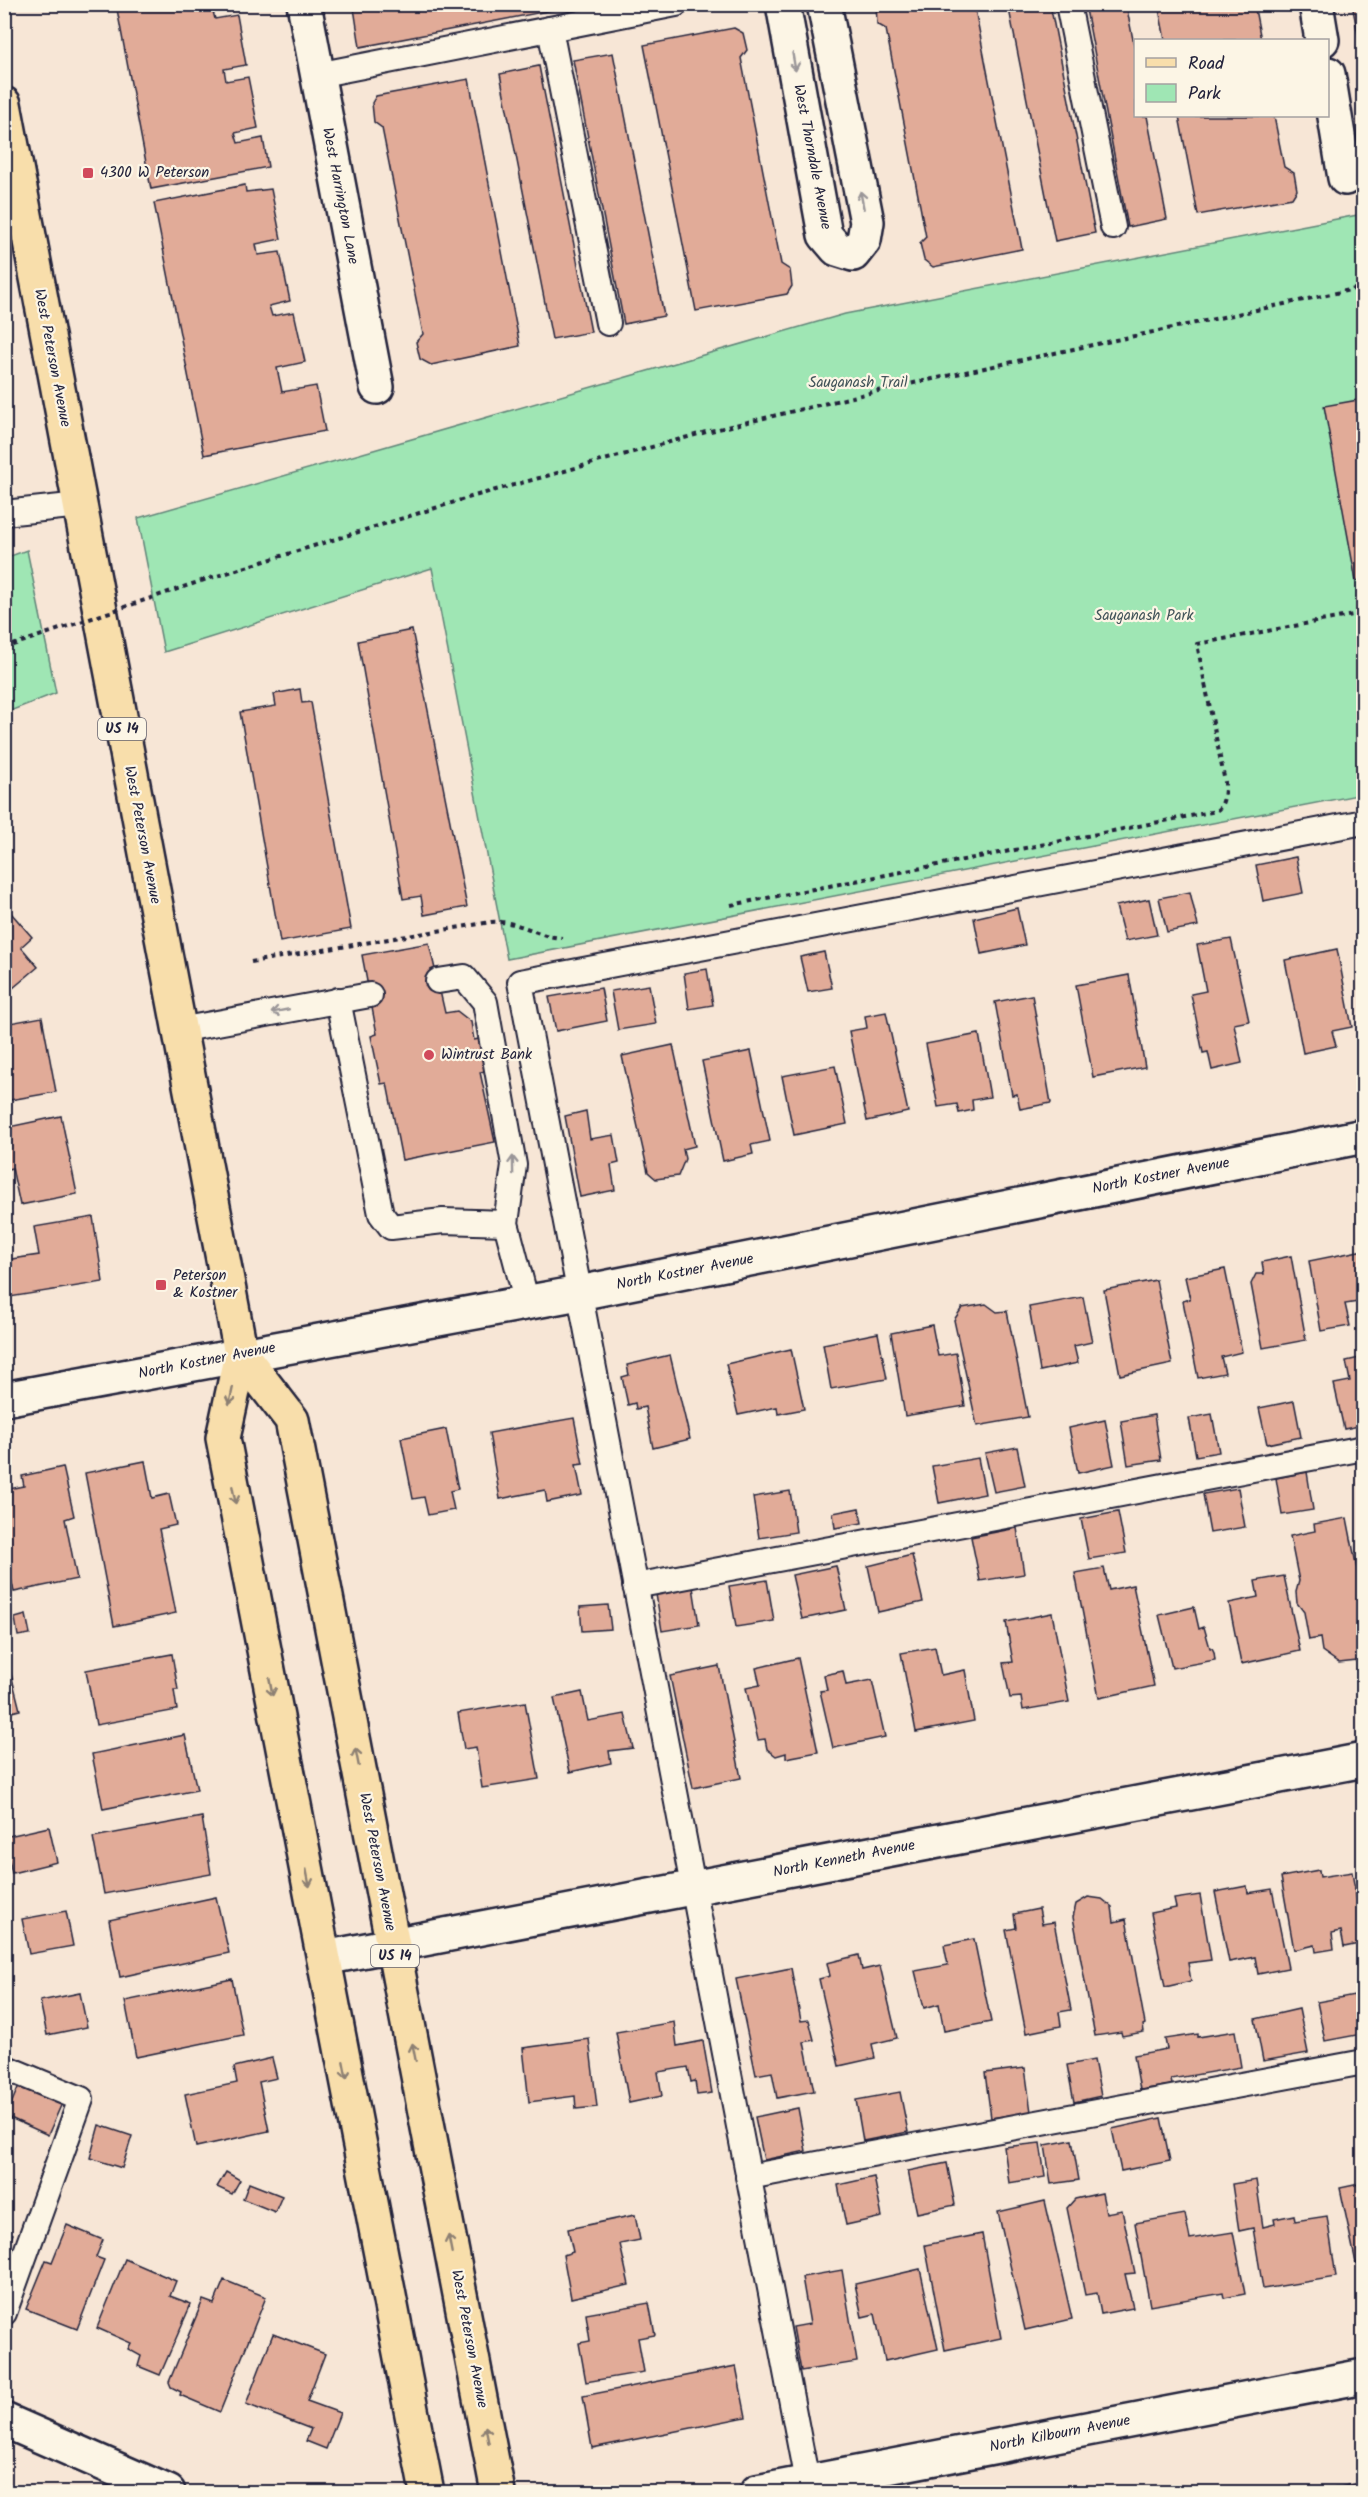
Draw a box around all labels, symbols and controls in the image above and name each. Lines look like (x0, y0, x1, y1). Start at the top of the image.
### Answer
legend (1134, 39, 1329, 117)
text: Road (1188, 50, 1225, 79)
one-way arrow (789, 52, 800, 71)
text: Park (1188, 80, 1221, 109)
street label: West Thorndale Avenue (786, 82, 838, 232)
street label: West Harrington Lane (315, 125, 365, 267)
place label: 4300 W Peterson (100, 161, 209, 185)
marker: 4300 W Peterson (81, 166, 95, 180)
one-way arrow (856, 190, 867, 210)
street label: West Peterson Avenue (27, 287, 77, 429)
park label: Sauganash Trail (808, 371, 908, 395)
park label: Sauganash Park (1094, 604, 1194, 628)
road number: US 14 (98, 718, 146, 740)
street label: West Peterson Avenue (117, 764, 167, 906)
one-way arrow (271, 1006, 291, 1017)
place label: Wintrust Bank (441, 1043, 533, 1067)
marker: Wintrust Bank (422, 1048, 436, 1062)
street label: North Kostner Avenue (1090, 1151, 1232, 1201)
one-way arrow (507, 1156, 519, 1175)
street label: North Kostner Avenue (614, 1247, 756, 1297)
place label: Peterson & Kostner (173, 1264, 238, 1305)
marker: Peterson & Kostner (154, 1278, 168, 1292)
street label: North Kostner Avenue (136, 1336, 278, 1386)
one-way arrow (225, 1386, 237, 1405)
one-way arrow (229, 1485, 240, 1504)
one-way arrow (266, 1676, 277, 1696)
one-way arrow (351, 1748, 362, 1768)
street label: West Peterson Avenue (352, 1791, 402, 1933)
street label: North Kenneth Avenue (771, 1833, 917, 1885)
one-way arrow (303, 1868, 314, 1887)
road number: US 14 (371, 1945, 419, 1967)
one-way arrow (408, 2043, 419, 2062)
one-way arrow (340, 2059, 351, 2079)
one-way arrow (444, 2234, 455, 2254)
street label: West Peterson Avenue (444, 2268, 494, 2410)
street label: North Kilbourn Avenue (988, 2409, 1133, 2459)
one-way arrow (481, 2426, 492, 2445)

